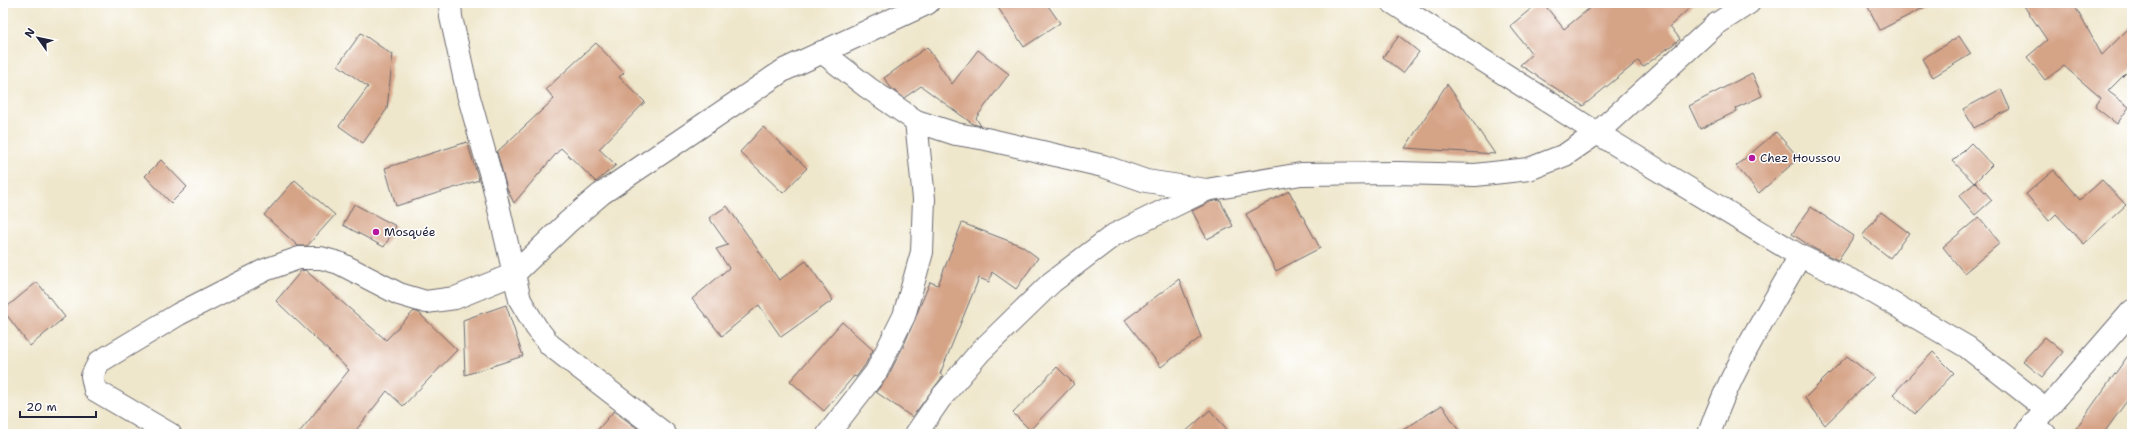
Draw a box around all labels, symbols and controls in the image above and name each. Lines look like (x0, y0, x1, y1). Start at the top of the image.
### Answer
north arrow (18, 18, 58, 58)
text: N (21, 25, 39, 41)
place label: Chez Houssou (1760, 150, 1841, 166)
marker: Chez Houssou (1747, 153, 1757, 163)
place label: Mosquée (384, 224, 436, 240)
marker: Mosquée (371, 227, 381, 237)
scale bar (20, 393, 96, 419)
text: 20 m (26, 399, 57, 415)

